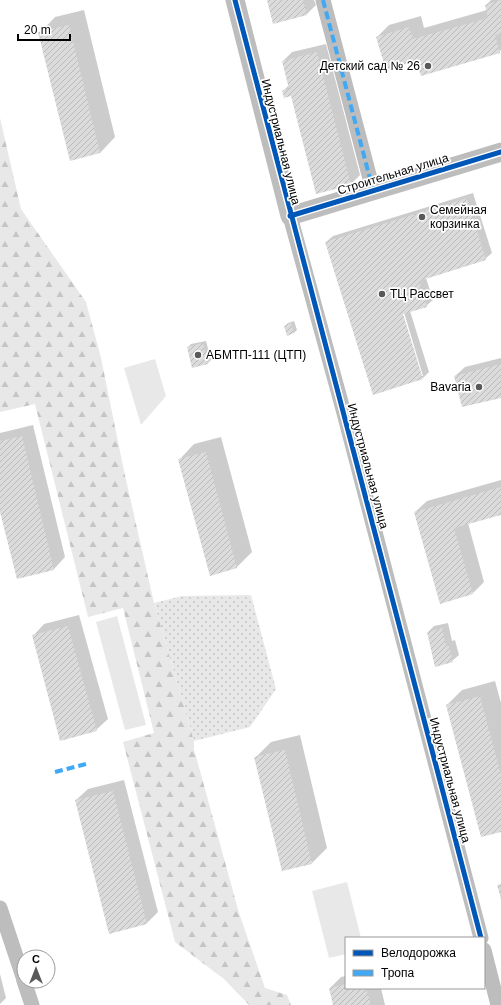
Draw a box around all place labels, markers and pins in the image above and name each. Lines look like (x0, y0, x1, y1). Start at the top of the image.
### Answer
place label: Детский сад № 26 (320, 59, 420, 73)
marker: Детский сад № 26 (423, 61, 433, 71)
place label: Семейная корзинка (430, 203, 487, 231)
marker: Семейная корзинка (417, 212, 427, 222)
place label: ТЦ Рассвет (390, 287, 454, 301)
marker: ТЦ Рассвет (377, 289, 387, 299)
place label: АБМТП-111 (ЦТП) (206, 348, 306, 362)
marker: АБМТП-111 (ЦТП) (193, 350, 203, 360)
place label: Bavaria (430, 380, 471, 394)
marker: Bavaria (474, 382, 484, 392)

